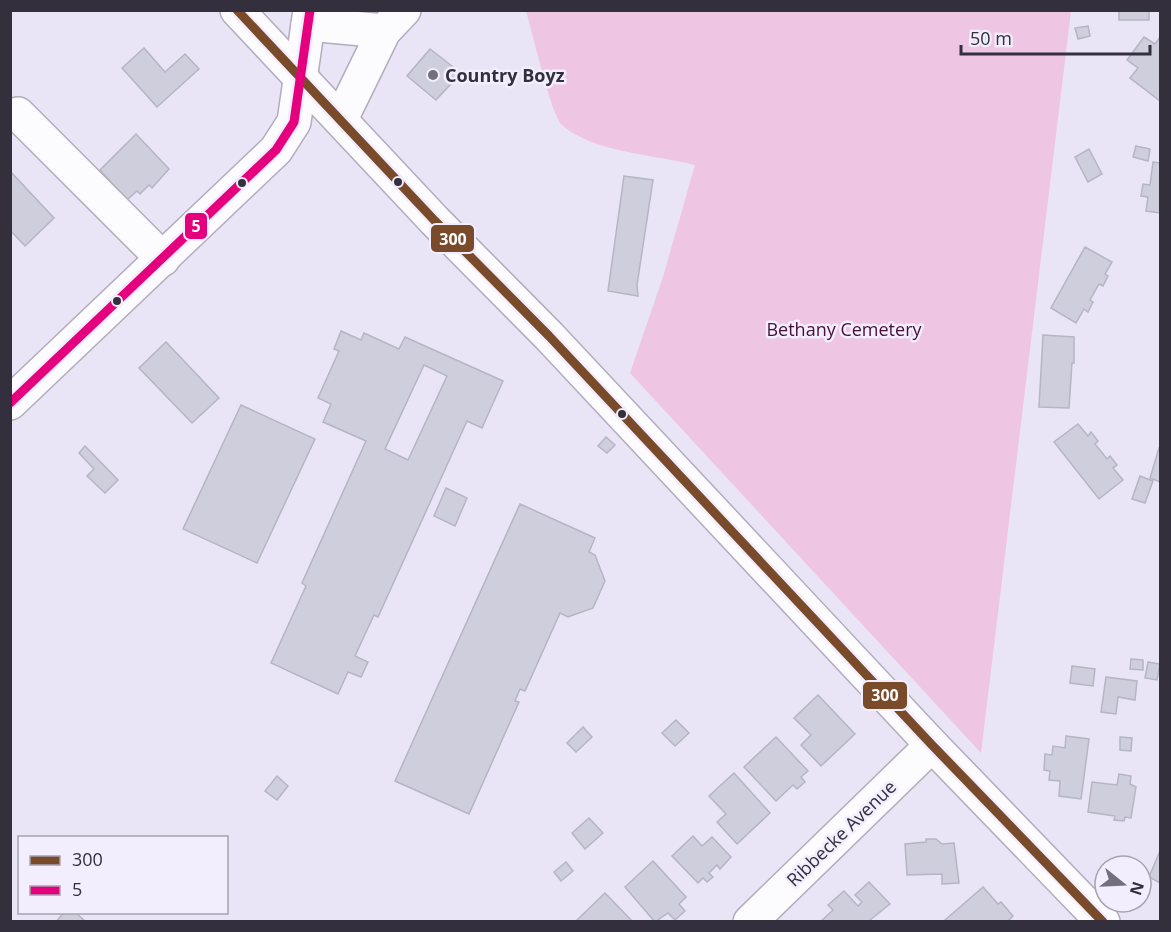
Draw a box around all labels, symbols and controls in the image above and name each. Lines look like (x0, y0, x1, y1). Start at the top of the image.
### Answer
scale bar (961, 18, 1150, 56)
text: 50 m (970, 26, 1012, 50)
place label: Country Boyz (445, 63, 565, 87)
marker: Country Boyz (426, 68, 440, 82)
unlabelled marker (392, 176, 404, 188)
unlabelled marker (236, 177, 248, 189)
line badge: 5 (184, 212, 208, 240)
text: 5 (191, 215, 201, 237)
line badge: 300 (430, 224, 475, 253)
text: 300 (439, 228, 467, 250)
unlabelled marker (111, 295, 123, 307)
park label: Bethany Cemetery (766, 317, 922, 341)
unlabelled marker (616, 408, 628, 420)
line badge: 300 (862, 681, 908, 710)
text: 300 (871, 684, 899, 706)
street label: Ribbecke Avenue (781, 775, 901, 891)
legend (18, 836, 228, 914)
text: 300 (72, 847, 103, 871)
north arrow (1093, 854, 1153, 914)
text: 5 (72, 877, 82, 901)
text: N (1125, 879, 1150, 898)

